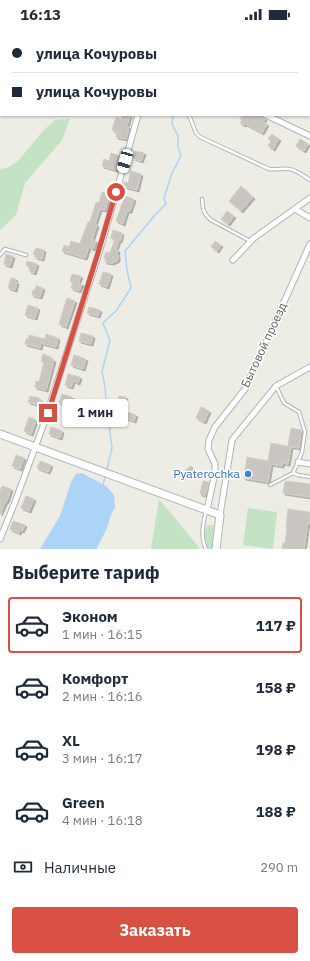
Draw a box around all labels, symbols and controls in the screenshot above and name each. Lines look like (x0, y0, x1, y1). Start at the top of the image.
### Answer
text: 16:13 (20, 5, 61, 24)
text: улица Кочуровы (36, 44, 157, 63)
text: улица Кочуровы (36, 82, 157, 101)
car (116, 148, 134, 174)
route start (107, 183, 125, 201)
street label: Бытовой проезд (237, 300, 290, 390)
callout: 1 мин (62, 399, 128, 427)
route end (39, 404, 57, 422)
text: 1 мин (77, 404, 113, 421)
place label: Pyaterochka (173, 466, 241, 481)
marker: Pyaterochka (243, 469, 253, 479)
text: Выберите тариф (12, 561, 159, 584)
icon: car (14, 607, 50, 643)
text: Эконом (62, 607, 118, 626)
text: 117 ₽ (256, 616, 296, 635)
text: 1 мин · 16:15 (62, 626, 143, 643)
icon: car (14, 669, 50, 705)
text: Комфорт (62, 669, 128, 688)
text: 158 ₽ (256, 678, 296, 697)
text: 2 мин · 16:16 (62, 688, 143, 705)
icon: car (14, 731, 50, 767)
text: XL (62, 731, 80, 750)
text: 198 ₽ (256, 740, 296, 759)
text: 3 мин · 16:17 (62, 750, 143, 767)
icon: car (14, 793, 50, 829)
text: Green (62, 793, 105, 812)
text: 188 ₽ (256, 802, 296, 821)
text: 4 мин · 16:18 (62, 812, 143, 829)
icon: cash (12, 856, 34, 878)
text: Наличные (44, 858, 116, 877)
text: 290 m (260, 859, 298, 876)
button: Заказать (12, 907, 298, 953)

